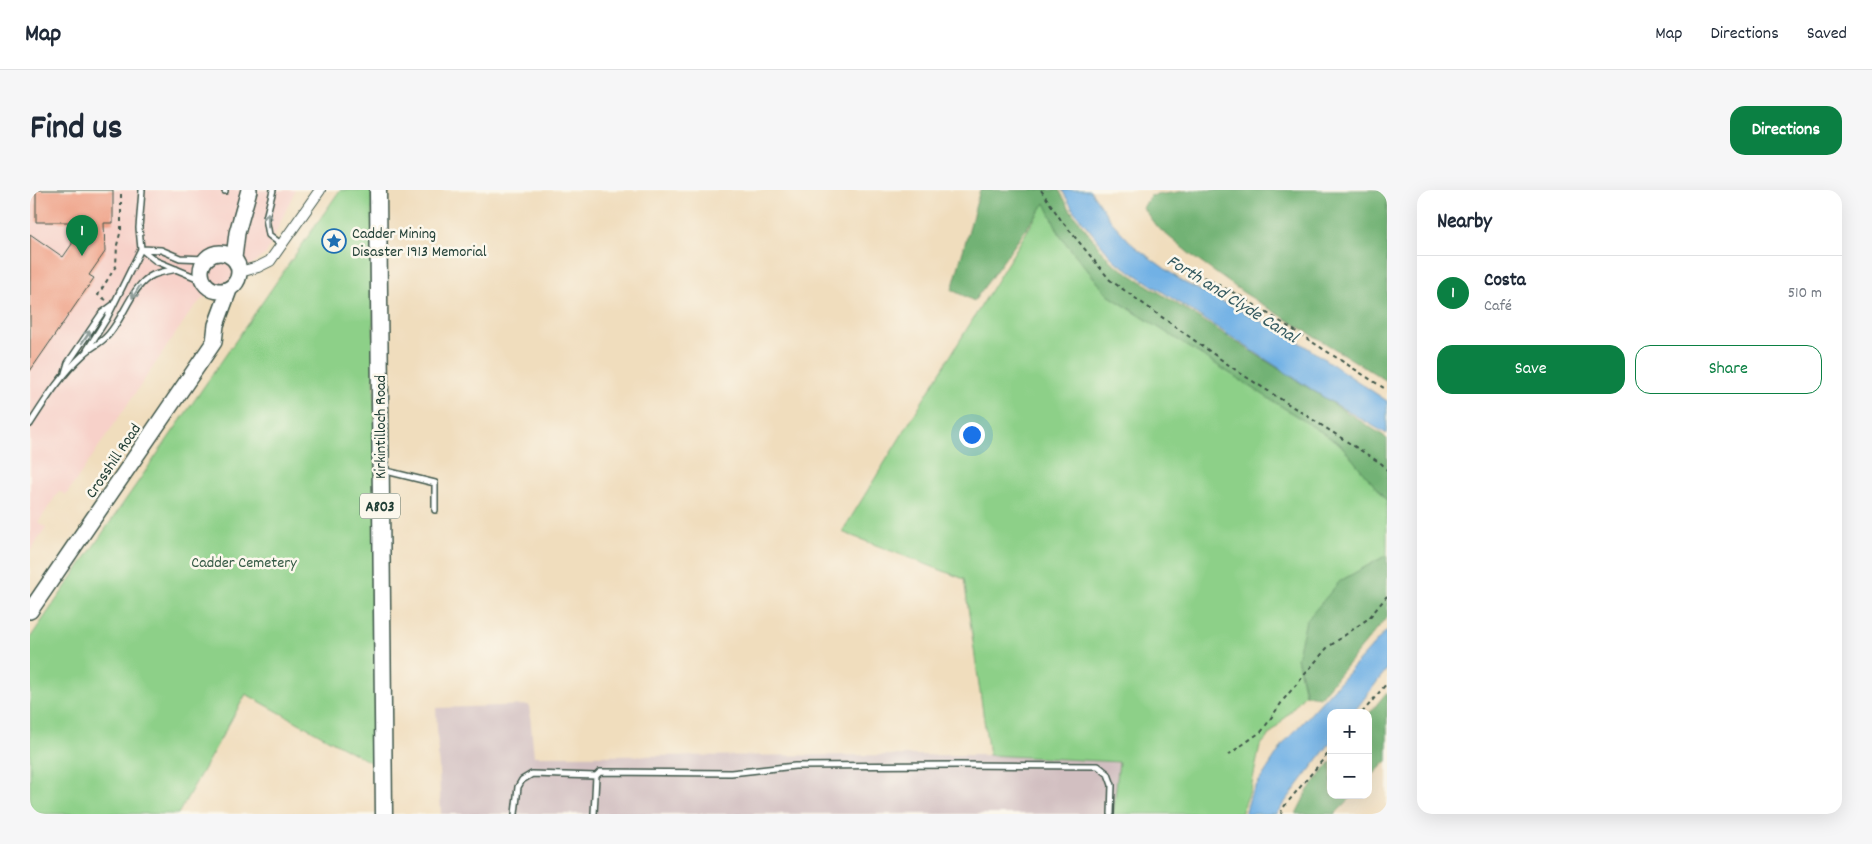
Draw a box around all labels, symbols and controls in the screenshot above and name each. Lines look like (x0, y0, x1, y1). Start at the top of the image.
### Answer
text: Map (25, 18, 61, 52)
text: Map (1655, 22, 1682, 47)
text: Directions (1710, 22, 1779, 47)
text: Saved (1807, 22, 1847, 47)
text: Find us (30, 105, 122, 155)
button: Directions (1730, 106, 1842, 155)
text: Nearby (1437, 208, 1492, 238)
one-way arrow (263, 213, 273, 229)
pin: 1 (66, 215, 98, 256)
place label: Cadder Mining Disaster 1913 Memorial (352, 223, 487, 264)
place icon: Cadder Mining Disaster 1913 Memorial (321, 228, 347, 254)
water label: Forth and Clyde Canal (1161, 250, 1304, 351)
text: Costa (1484, 268, 1526, 295)
text: 1 (1451, 282, 1455, 305)
text: 510 m (1788, 282, 1822, 305)
one-way arrow (130, 285, 140, 299)
text: Café (1484, 295, 1512, 318)
one-way arrow (81, 331, 91, 345)
button: Save (1437, 345, 1625, 394)
button: Share (1635, 345, 1822, 394)
street label: Kirkintilloch Road (370, 375, 393, 479)
street label: Crosshill Road (81, 419, 148, 503)
your location (959, 422, 985, 448)
road number: A803 (360, 494, 400, 518)
park label: Cadder Cemetery (191, 552, 297, 575)
map controls (1327, 709, 1372, 799)
button: + (1327, 709, 1372, 754)
button: − (1327, 754, 1372, 799)

